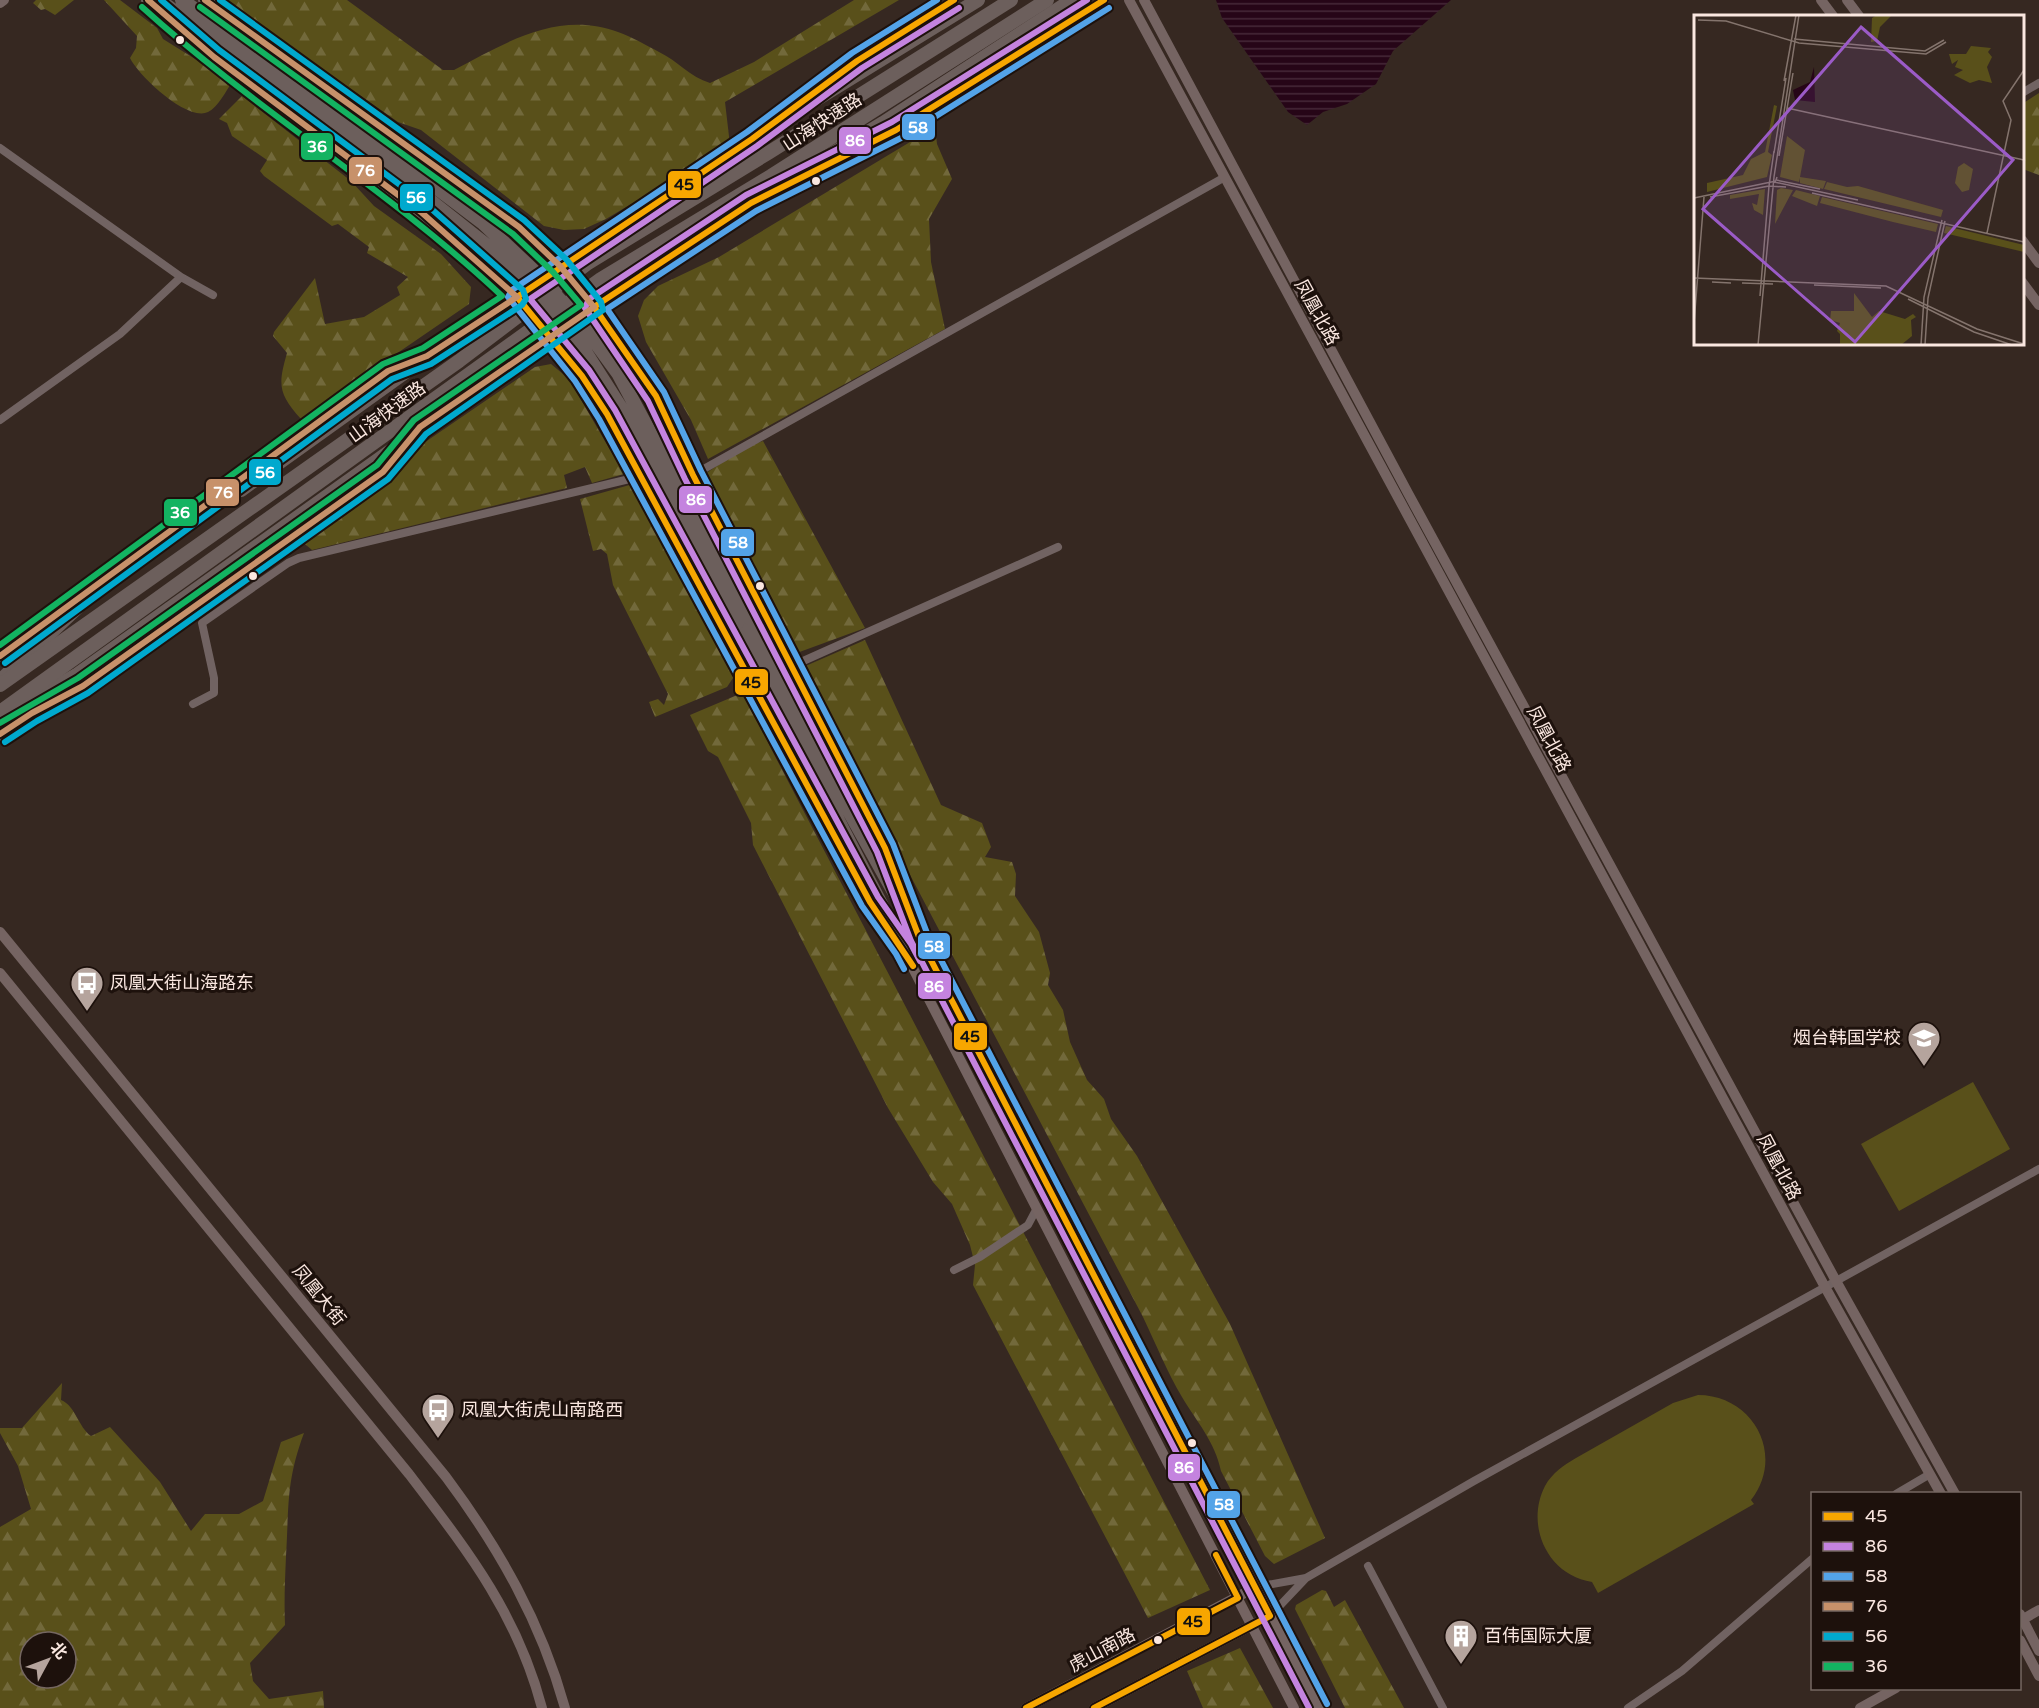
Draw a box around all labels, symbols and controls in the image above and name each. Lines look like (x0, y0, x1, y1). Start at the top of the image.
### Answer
inset map (1694, 15, 2024, 345)
unlabelled marker (174, 34, 186, 46)
street label: 山海快速路 (778, 88, 866, 156)
line badge: 58 (901, 113, 936, 141)
text: 58 (908, 118, 928, 138)
line badge: 86 (838, 126, 872, 155)
text: 86 (845, 131, 865, 151)
line badge: 36 (300, 132, 334, 161)
text: 36 (307, 137, 327, 157)
line badge: 76 (348, 156, 383, 185)
text: 76 (355, 161, 375, 181)
line badge: 45 (667, 170, 702, 199)
text: 45 (674, 175, 694, 195)
unlabelled marker (810, 175, 822, 187)
line badge: 56 (399, 183, 434, 212)
text: 56 (406, 188, 426, 208)
street label: 凤凰北路 (1290, 275, 1344, 349)
street label: 山海快速路 (344, 377, 430, 447)
line badge: 56 (248, 458, 282, 486)
text: 56 (255, 463, 275, 483)
line badge: 76 (205, 478, 240, 507)
text: 76 (213, 483, 233, 503)
line badge: 86 (678, 485, 713, 514)
text: 86 (686, 490, 706, 510)
line badge: 36 (163, 498, 198, 527)
text: 36 (170, 503, 190, 523)
line badge: 58 (720, 528, 755, 557)
text: 58 (728, 533, 748, 553)
unlabelled marker (247, 570, 259, 582)
unlabelled marker (754, 580, 766, 592)
line badge: 45 (734, 668, 769, 696)
text: 45 (741, 673, 761, 693)
street label: 凤凰北路 (1522, 702, 1576, 776)
line badge: 58 (917, 932, 951, 960)
text: 58 (924, 937, 944, 957)
bus stop icon: 凤凰大街山海路东 (69, 965, 105, 1012)
place label: 凤凰大街山海路东 (110, 972, 254, 994)
line badge: 86 (917, 972, 952, 1000)
text: 86 (924, 977, 944, 997)
school or university icon: 烟台韩国学校 (1906, 1020, 1942, 1067)
line badge: 45 (953, 1022, 988, 1051)
text: 45 (960, 1027, 980, 1047)
place label: 烟台韩国学校 (1793, 1027, 1901, 1049)
street label: 凤凰北路 (1752, 1130, 1806, 1204)
street label: 凤凰大街 (288, 1260, 350, 1330)
bus stop icon: 凤凰大街虎山南路西 (420, 1392, 456, 1439)
place label: 凤凰大街虎山南路西 (461, 1399, 623, 1421)
unlabelled marker (1186, 1437, 1198, 1449)
line badge: 86 (1167, 1453, 1201, 1482)
text: 86 (1174, 1458, 1194, 1478)
line badge: 58 (1206, 1490, 1241, 1519)
legend (1811, 1492, 2021, 1690)
text: 58 (1214, 1495, 1234, 1515)
text: 45 (1865, 1505, 1888, 1527)
text: 86 (1865, 1535, 1888, 1557)
text: 58 (1865, 1565, 1888, 1587)
text: 76 (1865, 1595, 1888, 1617)
line badge: 45 (1176, 1607, 1211, 1636)
text: 45 (1183, 1612, 1203, 1632)
building icon: 百伟国际大厦 (1443, 1618, 1479, 1665)
street label: 虎山南路 (1065, 1623, 1139, 1677)
place label: 百伟国际大厦 (1484, 1625, 1592, 1647)
text: 56 (1865, 1625, 1888, 1647)
north arrow (18, 1630, 78, 1690)
unlabelled marker (1152, 1634, 1164, 1646)
text: 北 (46, 1638, 71, 1663)
text: 36 (1865, 1655, 1888, 1677)

